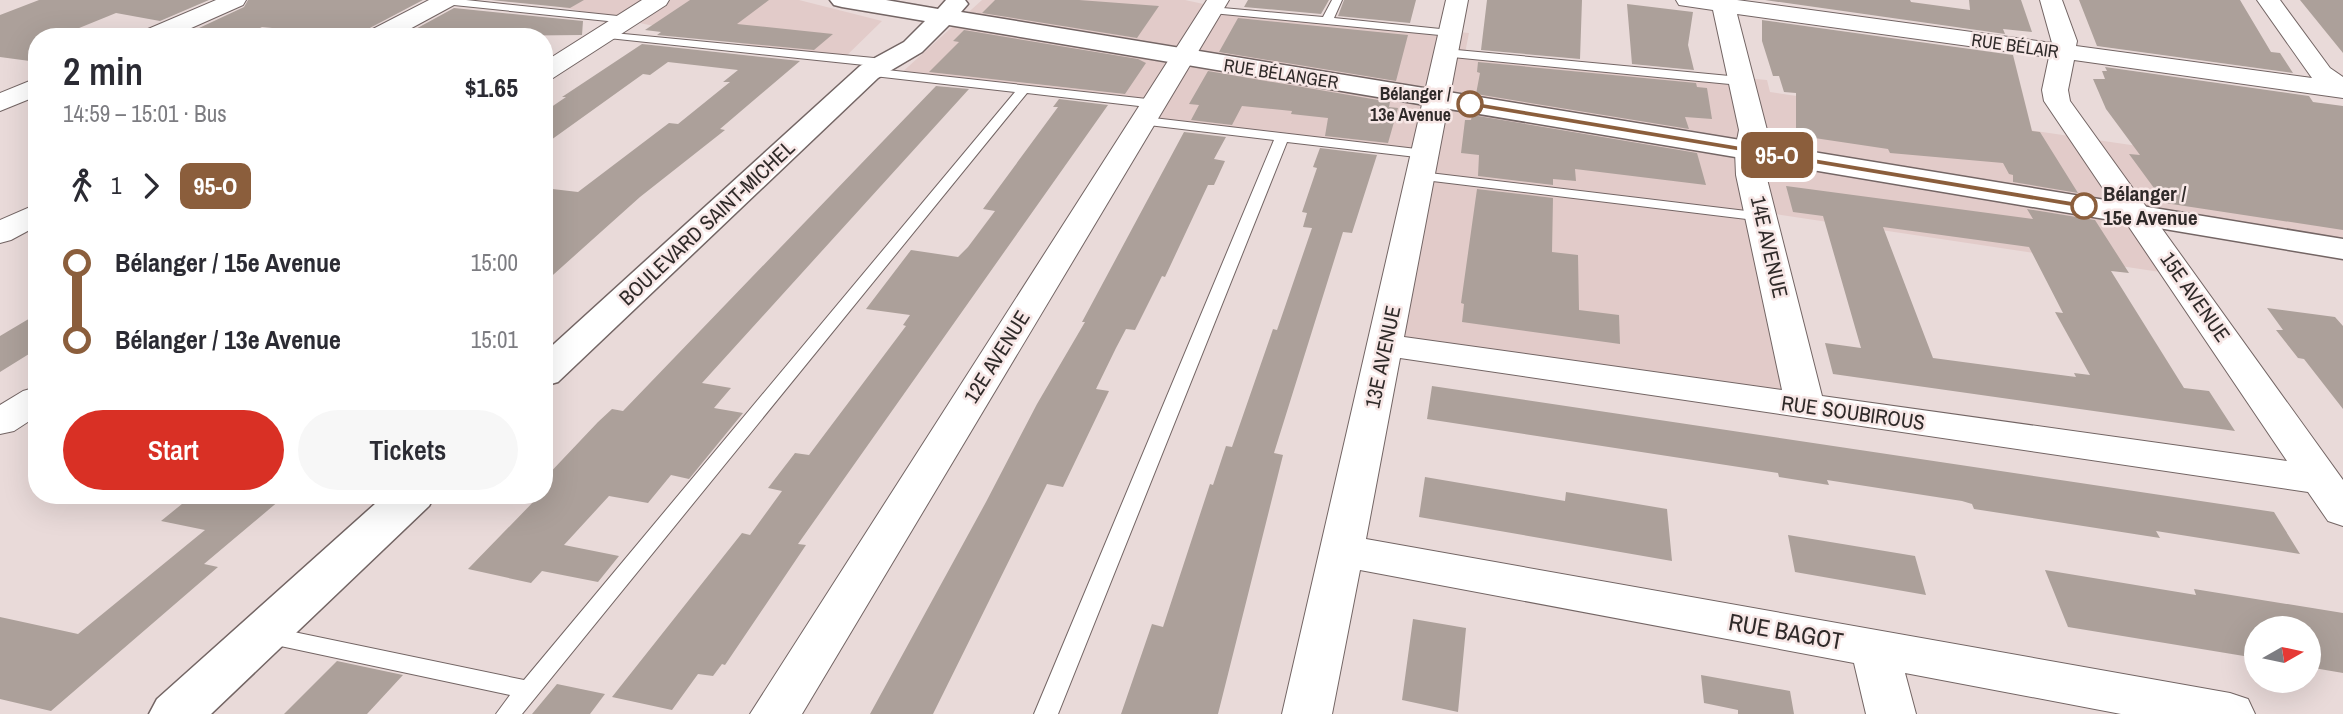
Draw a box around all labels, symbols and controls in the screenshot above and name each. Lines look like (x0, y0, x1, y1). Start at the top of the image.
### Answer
street label: RUE BÉLAIR (1970, 27, 2061, 64)
text: 2 min (63, 46, 143, 97)
street label: RUE BÉLANGER (1222, 52, 1340, 95)
text: $1.65 (465, 70, 518, 105)
place label: Bélanger / 13e Avenue (1370, 81, 1452, 127)
marker: Bélanger / 13e Avenue (1457, 91, 1483, 117)
text: 14:59 – 15:01 · Bus (63, 98, 227, 129)
line badge: 95-O (1728, 132, 1826, 178)
street label: BOULEVARD SAINT-MICHEL (613, 133, 801, 312)
text: 95-O (1755, 139, 1799, 171)
icon: walk (63, 167, 101, 205)
icon: forward (132, 167, 170, 205)
text: 1 (111, 170, 122, 201)
text: 95-O (194, 170, 237, 202)
place label: Bélanger / 15e Avenue (2103, 179, 2197, 232)
street label: 14E AVENUE (1744, 193, 1795, 301)
marker: Bélanger / 15e Avenue (2071, 193, 2097, 219)
text: Bélanger / 15e Avenue (115, 245, 341, 280)
street label: 15E AVENUE (2154, 246, 2237, 348)
text: 15:00 (471, 247, 518, 278)
street label: 13E AVENUE (1358, 303, 1408, 411)
street label: 12E AVENUE (957, 305, 1036, 409)
text: Bélanger / 13e Avenue (115, 322, 341, 357)
text: 15:01 (471, 324, 518, 355)
street label: RUE SOUBIROUS (1780, 388, 1927, 437)
button: Start (63, 410, 284, 490)
button: Tickets (298, 410, 518, 490)
street label: RUE BAGOT (1726, 605, 1846, 657)
north arrow (2244, 616, 2320, 693)
map controls (2244, 616, 2321, 693)

